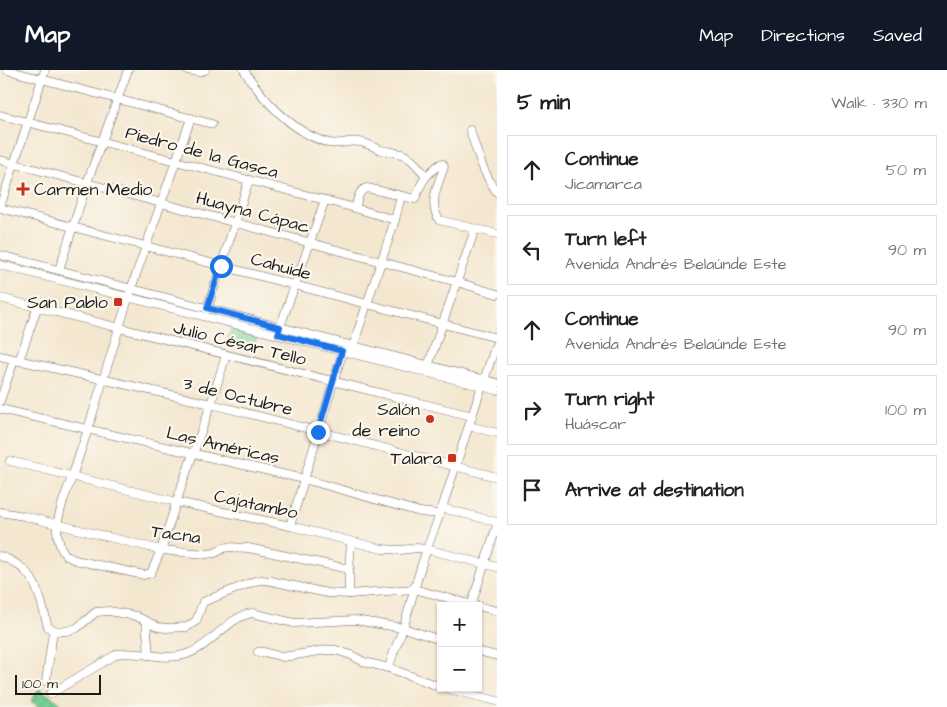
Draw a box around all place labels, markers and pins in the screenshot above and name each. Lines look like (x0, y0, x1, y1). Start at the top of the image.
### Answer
place label: Carmen Medio (34, 177, 153, 202)
marker: Carmen Medio (16, 182, 30, 196)
place label: San Pablo (27, 290, 108, 315)
marker: San Pablo (112, 296, 124, 308)
place label: Salón de reino (352, 397, 420, 443)
marker: Salón de reino (424, 413, 436, 425)
place label: Talara (391, 446, 442, 471)
marker: Talara (446, 452, 458, 464)

